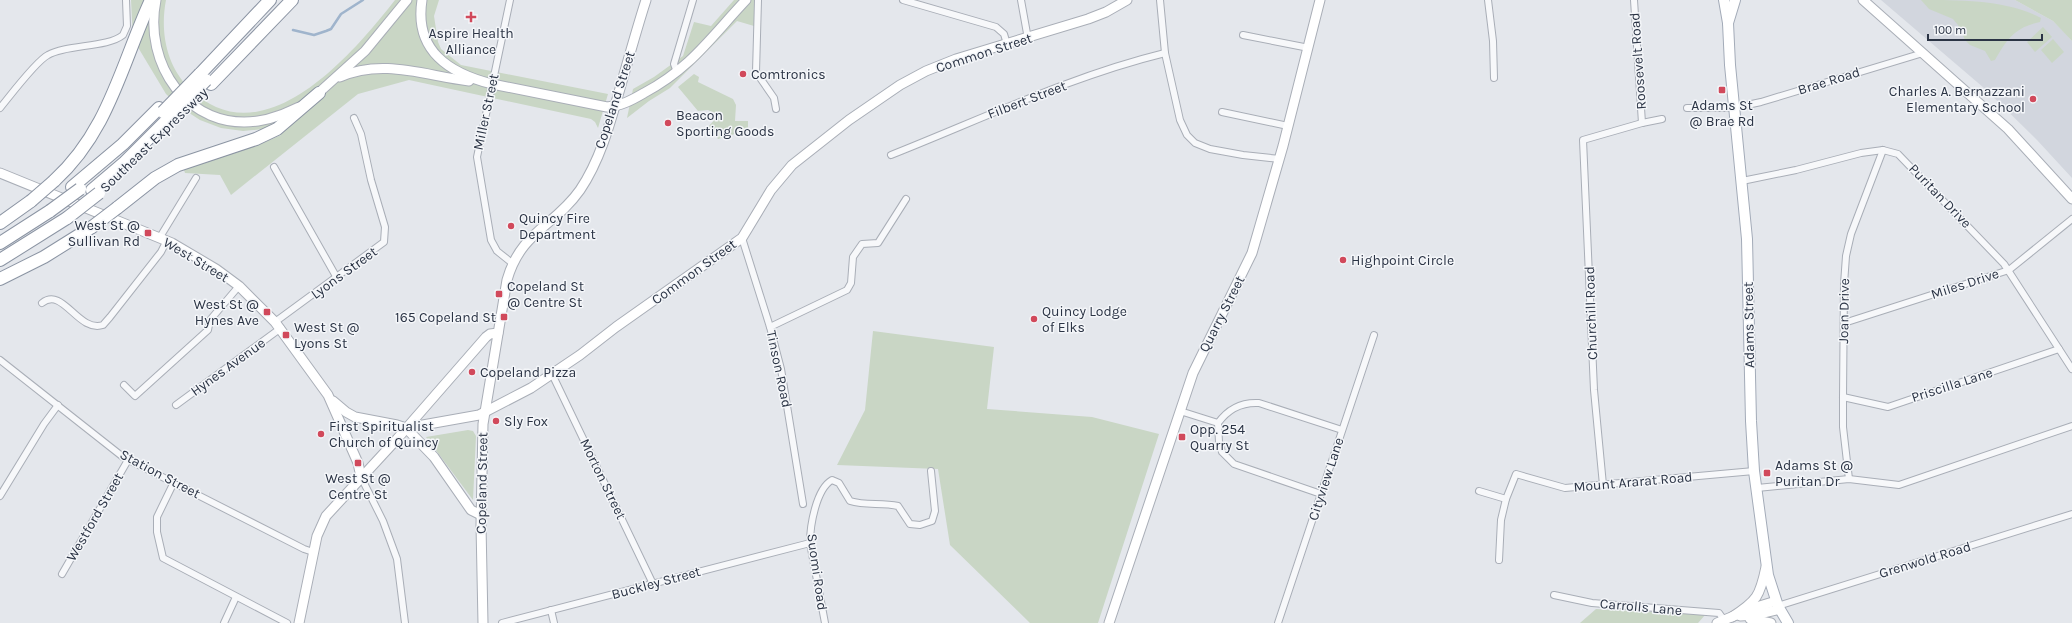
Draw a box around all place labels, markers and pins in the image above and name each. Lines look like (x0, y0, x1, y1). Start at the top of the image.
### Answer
marker: Aspire Health Alliance (465, 11, 477, 23)
place label: Aspire Health Alliance (428, 25, 514, 58)
place label: Comtronics (751, 66, 826, 83)
marker: Comtronics (738, 69, 748, 79)
place label: Charles A. Bernazzani Elementary School (1889, 83, 2025, 116)
marker: Adams St @ Brae Rd (1717, 85, 1727, 95)
marker: Charles A. Bernazzani Elementary School (2028, 94, 2038, 104)
place label: Adams St @ Brae Rd (1689, 97, 1755, 130)
place label: Beacon Sporting Goods (676, 107, 774, 140)
marker: Beacon Sporting Goods (663, 118, 673, 128)
place label: Quincy Fire Department (519, 210, 596, 243)
place label: West St @ Sullivan Rd (68, 217, 140, 250)
marker: Quincy Fire Department (506, 221, 516, 231)
marker: West St @ Sullivan Rd (143, 228, 153, 238)
place label: Highpoint Circle (1351, 252, 1454, 269)
marker: Highpoint Circle (1338, 255, 1348, 265)
place label: Copeland St @ Centre St (507, 278, 584, 311)
marker: Copeland St @ Centre St (494, 289, 504, 299)
place label: West St @ Hynes Ave (194, 296, 259, 329)
place label: Quincy Lodge of Elks (1042, 303, 1127, 336)
marker: West St @ Hynes Ave (262, 307, 272, 317)
place label: 165 Copeland St (395, 309, 496, 326)
marker: 165 Copeland St (499, 312, 509, 322)
marker: Quincy Lodge of Elks (1029, 314, 1039, 324)
place label: West St @ Lyons St (294, 319, 359, 352)
marker: West St @ Lyons St (281, 330, 291, 340)
place label: Copeland Pizza (480, 364, 576, 381)
marker: Copeland Pizza (467, 367, 477, 377)
place label: Sly Fox (504, 413, 548, 430)
marker: Sly Fox (491, 416, 501, 426)
place label: First Spiritualist Church of Quincy (329, 418, 439, 451)
place label: Opp. 254 Quarry St (1190, 421, 1249, 454)
marker: First Spiritualist Church of Quincy (316, 429, 326, 439)
marker: Opp. 254 Quarry St (1177, 432, 1187, 442)
place label: Adams St @ Puritan Dr (1775, 457, 1853, 490)
marker: West St @ Centre St (353, 458, 363, 468)
marker: Adams St @ Puritan Dr (1762, 468, 1772, 478)
place label: West St @ Centre St (325, 470, 391, 503)

